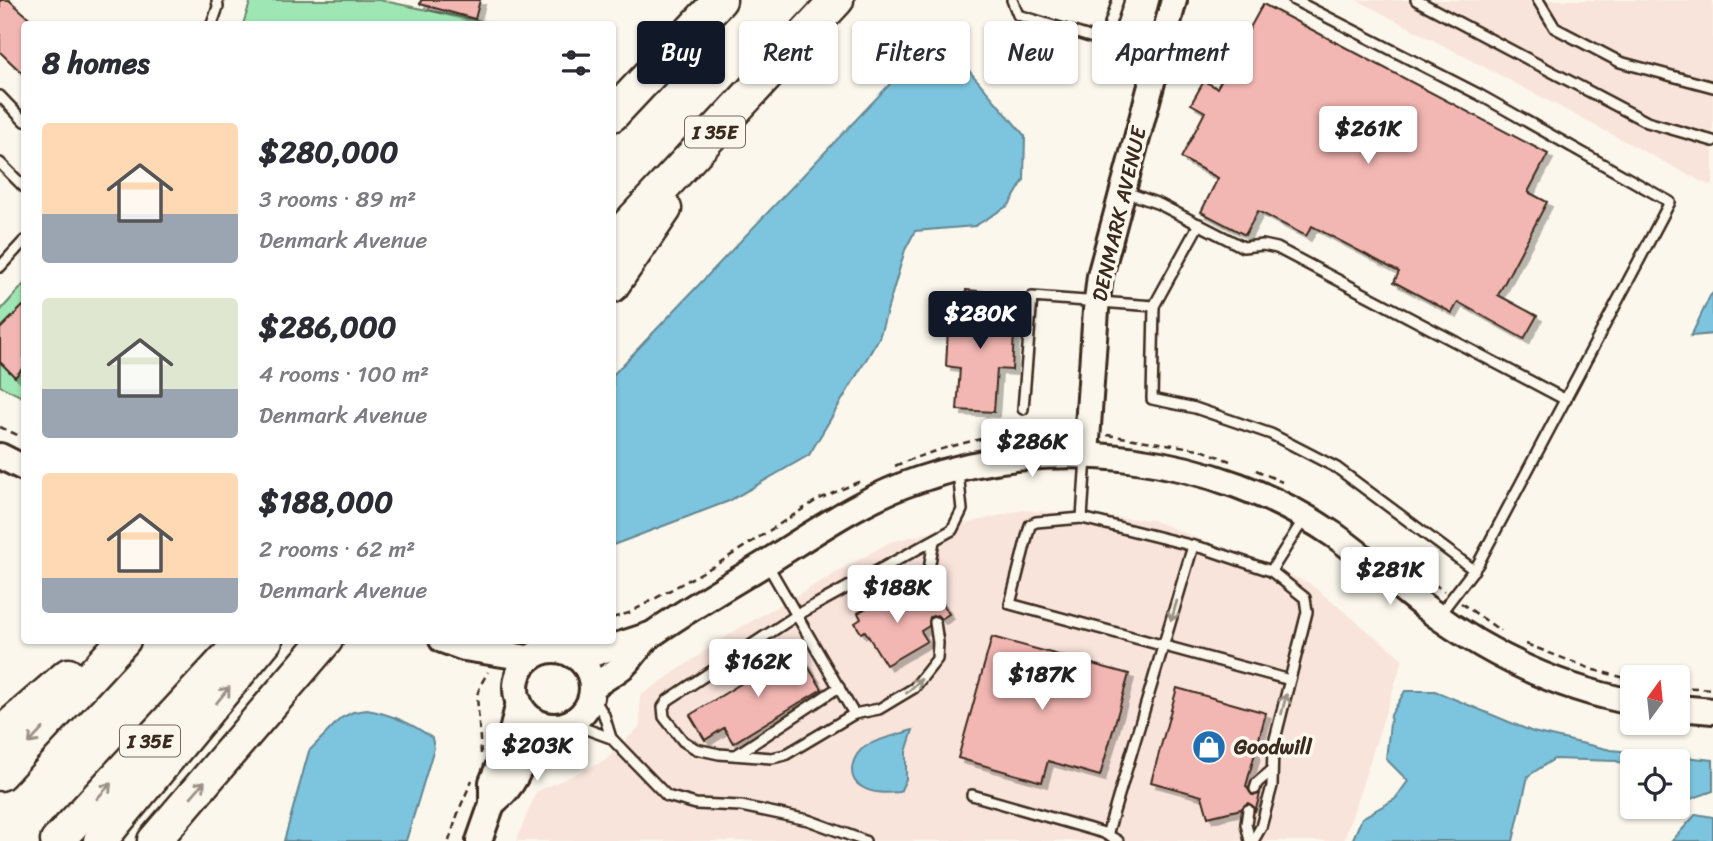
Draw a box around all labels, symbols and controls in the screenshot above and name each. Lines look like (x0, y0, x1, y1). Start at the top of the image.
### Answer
chip: Buy (637, 21, 725, 84)
chip: Rent (739, 21, 838, 84)
chip: Filters (852, 21, 970, 84)
chip: New (984, 21, 1078, 84)
chip: Apartment (1092, 21, 1253, 84)
text: 8 homes (42, 36, 150, 90)
icon: filters (557, 44, 595, 82)
pin: $261K (1319, 106, 1417, 166)
text: $261K (1335, 108, 1401, 149)
road number: I 35E (685, 116, 745, 148)
street label: DENMARK AVENUE (1080, 122, 1158, 305)
text: $280,000 (259, 125, 399, 179)
icon: home (98, 151, 182, 235)
text: 3 rooms · 89 m² (259, 179, 416, 220)
text: Denmark Avenue (259, 220, 427, 261)
pin: $280K (931, 292, 1029, 351)
text: $280K (944, 293, 1016, 334)
text: $286,000 (259, 300, 397, 354)
icon: home (98, 326, 182, 410)
text: 4 rooms · 100 m² (259, 354, 429, 395)
text: Denmark Avenue (259, 395, 427, 436)
pin: $286K (983, 420, 1081, 479)
text: $286K (997, 421, 1067, 462)
text: $188,000 (259, 475, 393, 529)
icon: home (98, 501, 182, 585)
text: 2 rooms · 62 m² (259, 529, 415, 570)
pin: $281K (1341, 548, 1439, 607)
text: $281K (1357, 549, 1423, 590)
pin: $188K (848, 566, 946, 625)
text: $188K (863, 567, 931, 608)
text: Denmark Avenue (259, 570, 427, 611)
one-way arrow (1167, 600, 1180, 622)
pin: $162K (709, 640, 807, 699)
text: $162K (725, 641, 791, 682)
pin: $187K (993, 652, 1091, 712)
text: $187K (1009, 654, 1075, 695)
north arrow (1620, 665, 1690, 735)
map controls (1620, 665, 1690, 819)
one-way arrow (905, 677, 922, 694)
one-way arrow (215, 686, 230, 704)
one-way arrow (1278, 693, 1291, 716)
pin: $203K (488, 724, 586, 783)
text: $203K (502, 725, 572, 766)
road number: I 35E (120, 726, 180, 756)
one-way arrow (28, 727, 44, 745)
shop icon: Goodwill (1190, 728, 1228, 766)
place label: Goodwill (1233, 728, 1313, 766)
button: locate (1620, 749, 1690, 819)
one-way arrow (190, 780, 206, 798)
one-way arrow (95, 783, 112, 800)

